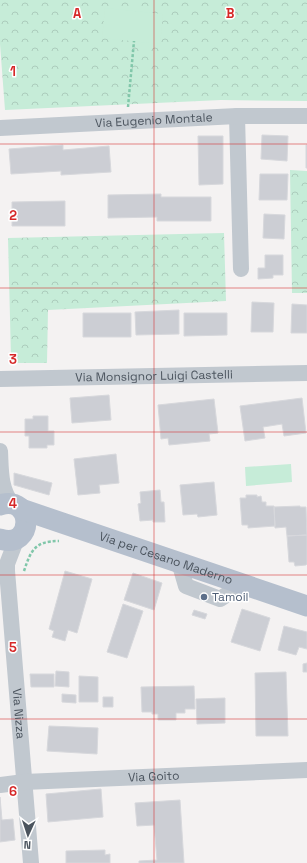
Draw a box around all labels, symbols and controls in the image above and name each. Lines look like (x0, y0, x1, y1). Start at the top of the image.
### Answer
text: A (73, 5, 82, 22)
text: B (226, 5, 235, 22)
text: 1 (10, 63, 16, 80)
street label: Via Eugenio Montale (95, 109, 213, 131)
text: 2 (9, 207, 17, 224)
text: 3 (9, 351, 17, 368)
street label: Via Monsignor Luigi Castelli (75, 366, 233, 386)
text: 4 (9, 495, 17, 512)
street label: Via per Cesano Maderno (97, 528, 235, 588)
place label: Tamoil (212, 589, 249, 605)
marker: Tamoil (199, 592, 209, 602)
text: 5 (9, 639, 17, 656)
street label: Via Nizza (9, 688, 29, 740)
street label: Via Goito (128, 767, 180, 786)
text: 6 (9, 783, 17, 800)
north arrow (8, 815, 48, 855)
text: N (23, 838, 32, 852)

